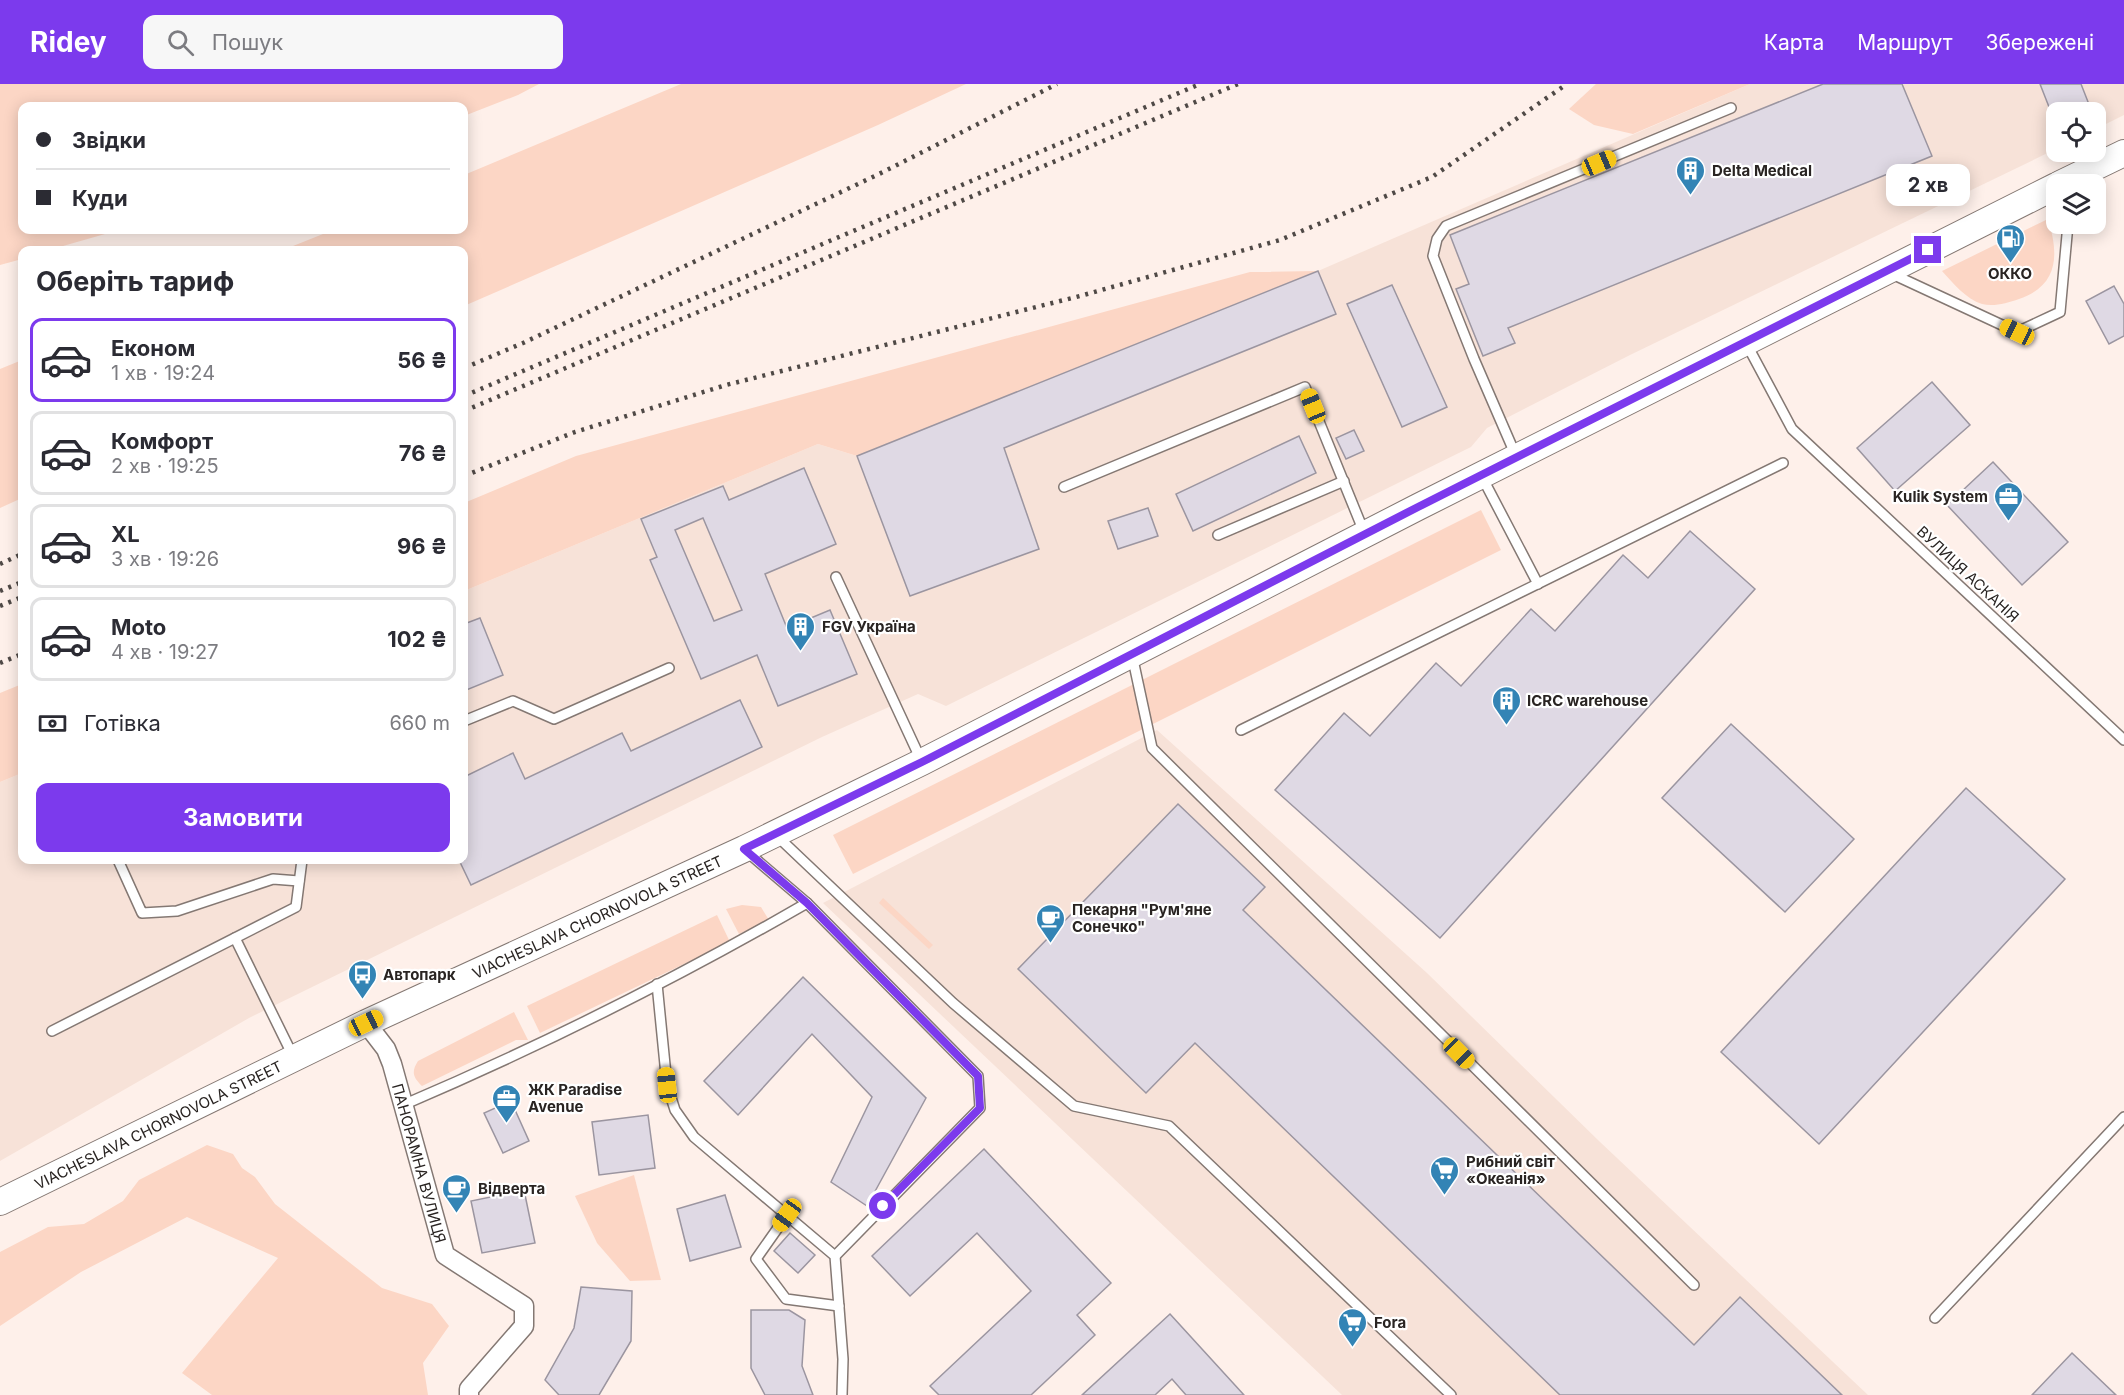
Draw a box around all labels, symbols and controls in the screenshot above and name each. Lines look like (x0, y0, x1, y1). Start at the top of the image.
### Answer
search box (143, 15, 563, 69)
text: Ridey (30, 25, 107, 59)
icon: search (164, 26, 197, 59)
text: Пошук (212, 29, 283, 55)
text: Карта (1764, 30, 1824, 55)
text: Маршрут (1857, 30, 1952, 55)
text: Збережені (1985, 30, 2094, 55)
map controls (2046, 102, 2106, 234)
button: locate (2046, 102, 2106, 162)
text: Звідки (72, 127, 146, 153)
car (1579, 148, 1619, 178)
building icon: Delta Medical (1675, 154, 1707, 196)
place label: Delta Medical (1712, 161, 1812, 180)
callout: 2 хв (1886, 163, 1970, 205)
text: 2 хв (1908, 173, 1948, 197)
button: layers (2046, 174, 2106, 234)
text: Куди (72, 185, 128, 211)
fuel station icon: ОККО (1994, 222, 2026, 264)
route end (1914, 236, 1941, 263)
place label: ОККО (1988, 264, 2032, 283)
text: Оберіть тариф (36, 265, 234, 298)
car (1997, 316, 2037, 348)
icon: car (39, 333, 93, 387)
text: Економ (111, 335, 195, 361)
text: 56 ₴ (397, 347, 447, 373)
text: 1 хв · 19:24 (111, 361, 215, 385)
car (1298, 386, 1328, 426)
icon: car (39, 426, 93, 480)
text: Комфорт (111, 428, 213, 454)
text: 76 ₴ (399, 440, 447, 466)
text: 2 хв · 19:25 (111, 454, 219, 478)
office icon: Kulik System (1993, 480, 2025, 522)
place label: Kulik System (1893, 487, 1988, 506)
icon: car (39, 519, 93, 573)
text: XL (111, 521, 140, 547)
street label: ВУЛИЦЯ АСКАНІЯ (1913, 522, 2023, 626)
text: 96 ₴ (397, 533, 447, 559)
text: 3 хв · 19:26 (111, 547, 219, 571)
building icon: FGV Україна (785, 610, 817, 652)
icon: car (39, 612, 93, 666)
text: Moto (111, 614, 166, 640)
place label: FGV Україна (822, 617, 916, 636)
text: 102 ₴ (387, 626, 447, 652)
text: 4 хв · 19:27 (111, 640, 219, 664)
building icon: ICRC warehouse (1490, 684, 1522, 726)
place label: ICRC warehouse (1527, 691, 1648, 710)
icon: cash (36, 707, 69, 740)
text: Готівка (84, 710, 161, 736)
text: 660 m (389, 711, 450, 735)
button: Замовити (36, 783, 450, 852)
street label: VIACHESLAVA CHORNOVOLA STREET (469, 851, 725, 982)
place label: Пекарня "Рум'яне Сонечко" (1072, 900, 1212, 936)
cafe icon: Пекарня "Рум'яне Сонечко" (1035, 902, 1067, 944)
bus stop icon: Автопарк (346, 958, 378, 1000)
place label: Автопарк (383, 965, 456, 984)
car (346, 1007, 386, 1039)
car (1440, 1034, 1478, 1072)
street label: VIACHESLAVA CHORNOVOLA STREET (31, 1056, 285, 1193)
car (656, 1066, 678, 1104)
place label: ЖК Paradise Avenue (528, 1080, 622, 1116)
street label: ПАНОРАМНА ВУЛИЦЯ (388, 1081, 451, 1245)
office icon: ЖК Paradise Avenue (491, 1082, 523, 1124)
place label: Рибний світ «Океанія» (1466, 1152, 1555, 1188)
supermarket icon: Рибний світ «Океанія» (1429, 1154, 1461, 1196)
cafe icon: Відверта (441, 1172, 473, 1214)
place label: Відверта (478, 1179, 545, 1198)
route start (869, 1192, 896, 1219)
car (769, 1195, 805, 1235)
supermarket icon: Fora (1337, 1306, 1369, 1348)
place label: Fora (1374, 1313, 1406, 1332)

